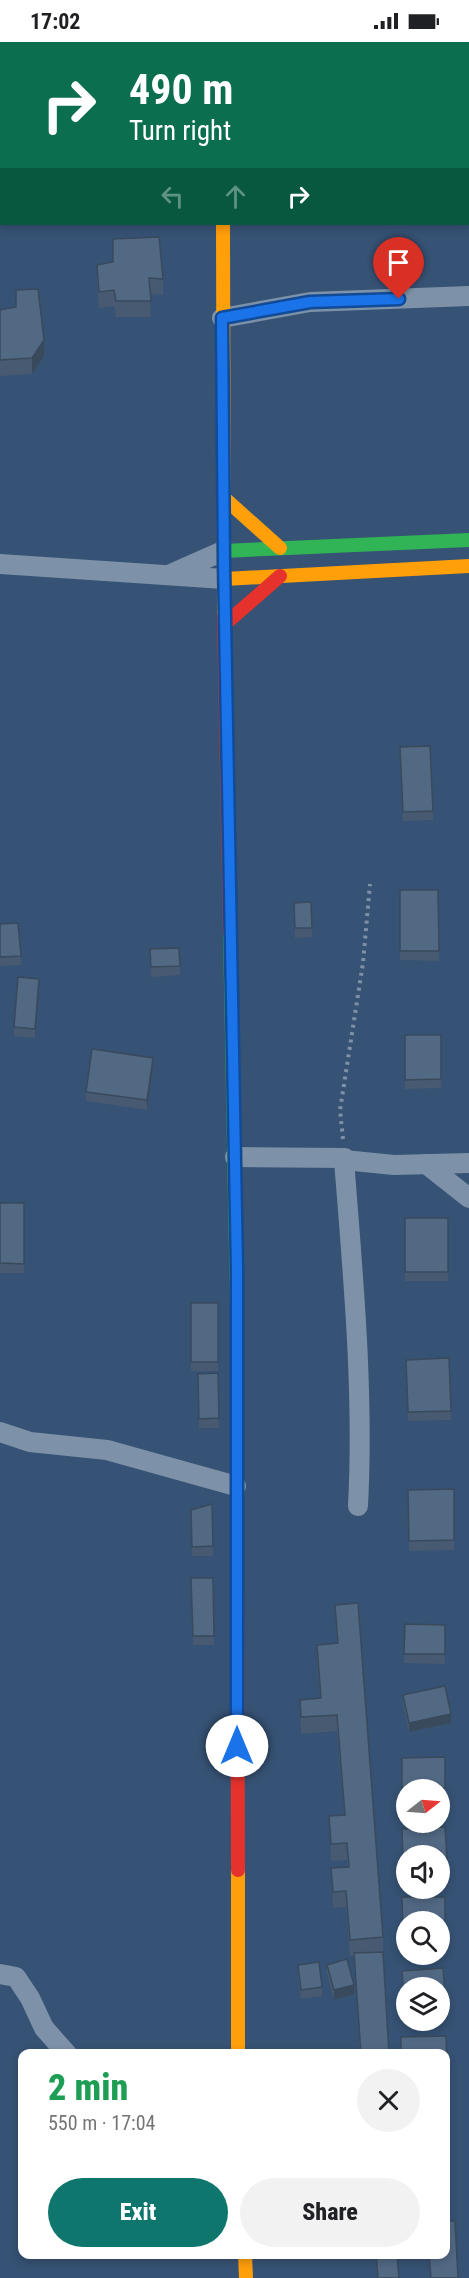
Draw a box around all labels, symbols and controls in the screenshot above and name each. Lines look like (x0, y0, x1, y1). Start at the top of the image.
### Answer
text: 17:02 (30, 9, 81, 34)
text: 490 m (129, 65, 234, 114)
icon: right (30, 66, 108, 144)
text: Turn right (129, 115, 231, 147)
icon: left (156, 180, 189, 213)
icon: ahead (219, 180, 252, 213)
icon: right (282, 180, 315, 213)
pin (373, 237, 424, 299)
icon: arrive (382, 246, 415, 279)
position arrow (205, 1714, 269, 1778)
north arrow (396, 1779, 450, 1833)
map controls (396, 1779, 450, 2031)
button: sound (396, 1845, 450, 1899)
button: search (396, 1911, 450, 1965)
button: layers (396, 1977, 450, 2031)
text: 2 min (48, 2067, 128, 2109)
button: close (357, 2069, 420, 2132)
text: 550 m · 17:04 (48, 2111, 155, 2135)
button: Exit (48, 2178, 228, 2247)
button: Share (240, 2178, 420, 2247)

